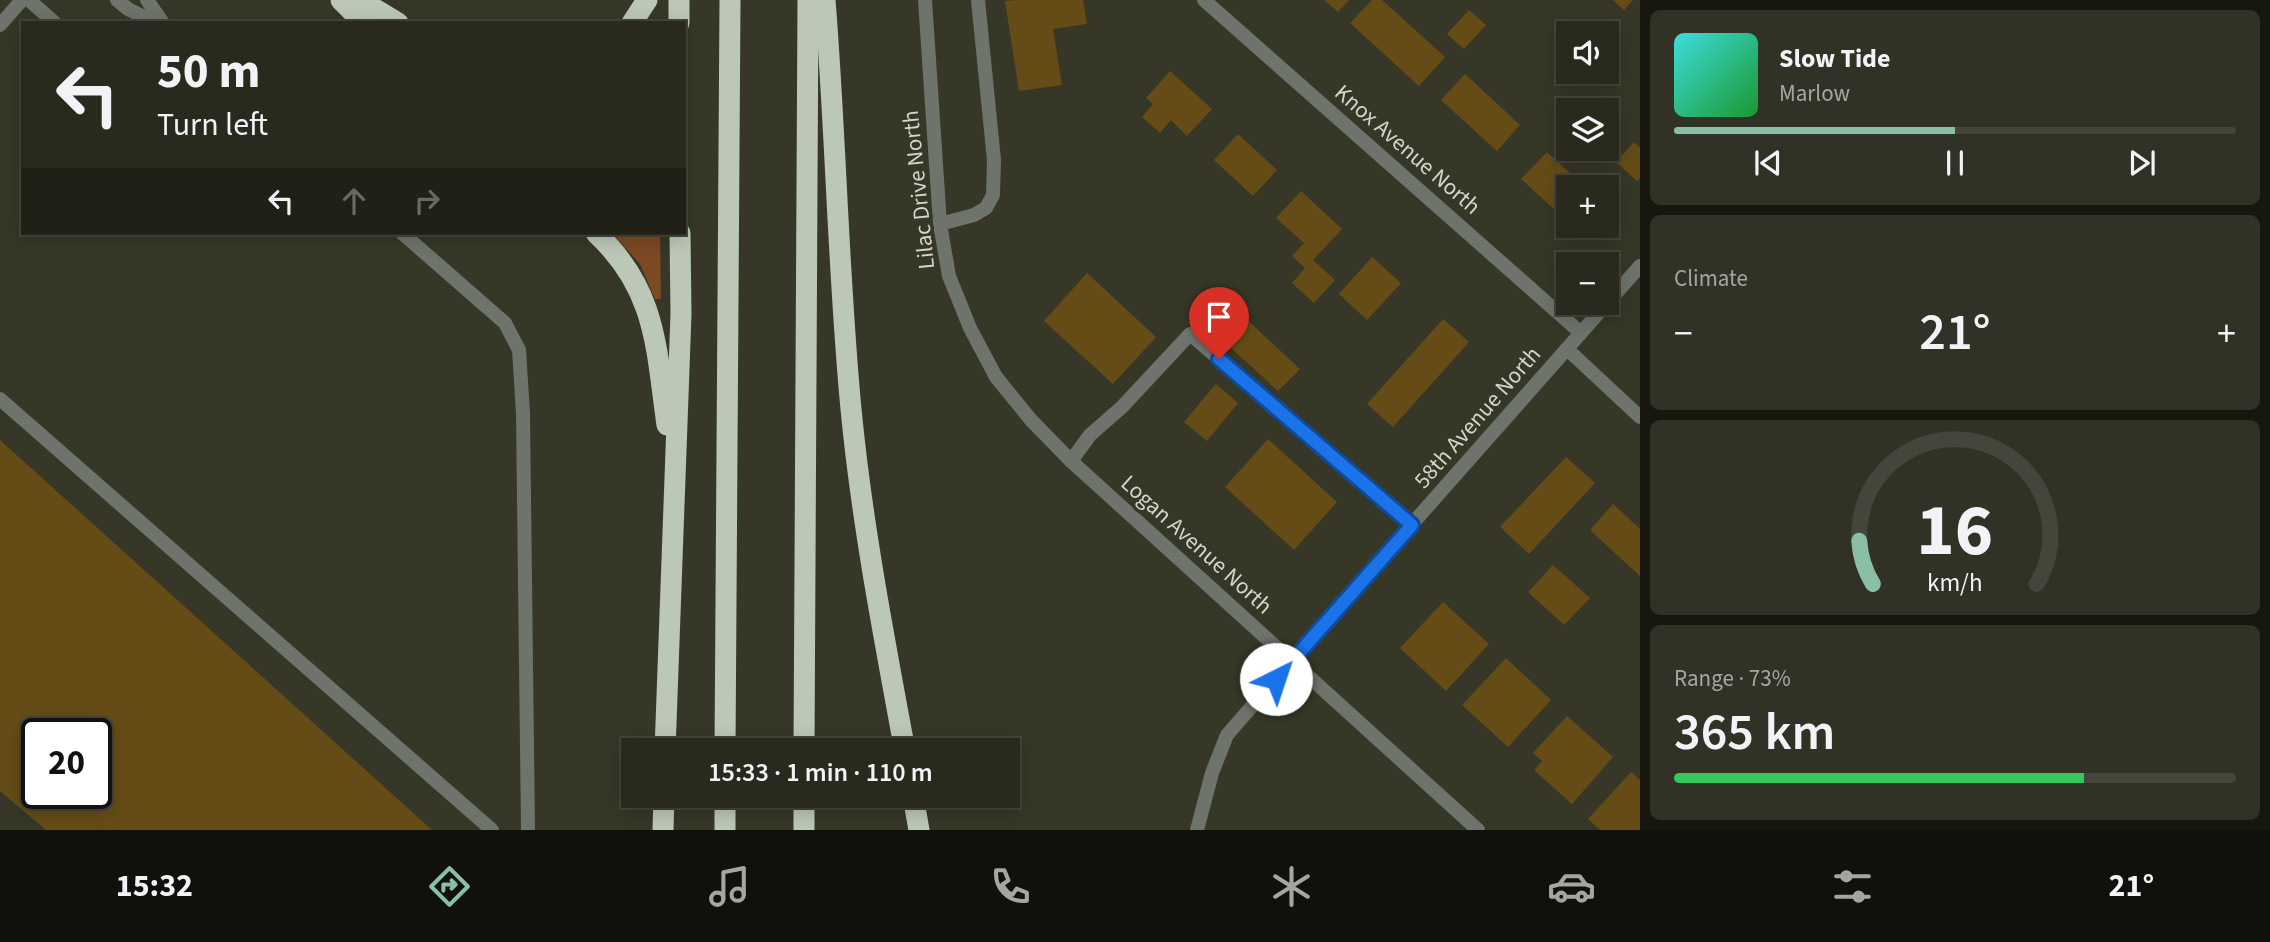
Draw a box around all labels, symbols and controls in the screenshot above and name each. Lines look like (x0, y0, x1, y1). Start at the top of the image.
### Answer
map controls (1556, 21, 1619, 315)
button: sound (1556, 21, 1619, 84)
text: 50 m (157, 37, 261, 107)
text: Slow Tide (1779, 40, 1890, 77)
icon: left (42, 49, 133, 140)
street label: Knox Avenue North (1327, 77, 1488, 222)
text: Marlow (1779, 77, 1850, 110)
button: layers (1556, 98, 1619, 161)
text: Turn left (157, 102, 268, 148)
street label: Lilac Drive North (894, 109, 943, 271)
icon: previous (1749, 144, 1787, 182)
icon: pause (1936, 144, 1974, 182)
icon: next (2123, 144, 2161, 182)
button: + (1556, 175, 1619, 238)
icon: left (262, 182, 300, 220)
icon: ahead (335, 182, 373, 220)
icon: right (408, 182, 446, 220)
button: − (1556, 252, 1619, 315)
text: Climate (1674, 262, 1748, 295)
pin (1189, 287, 1249, 359)
text: 21° (1919, 296, 1991, 370)
icon: arrive (1200, 298, 1238, 336)
text: − (1674, 307, 1693, 361)
text: + (2217, 307, 2236, 361)
street label: 58th Avenue North (1406, 339, 1549, 496)
street label: Logan Avenue North (1113, 467, 1280, 622)
text: 16 (1917, 479, 1993, 583)
text: km/h (1927, 564, 1983, 600)
position arrow (1239, 642, 1313, 716)
text: Range · 73% (1674, 662, 1791, 695)
text: 365 km (1674, 696, 1835, 770)
speed limit sign: 20 (21, 718, 112, 809)
text: 15:33 · 1 min · 110 m (708, 754, 933, 791)
icon: directions (425, 862, 474, 911)
icon: music (705, 862, 754, 911)
icon: phone (986, 862, 1035, 911)
icon: climate (1267, 862, 1316, 911)
icon: car (1547, 862, 1596, 911)
icon: filters (1828, 862, 1877, 911)
text: 15:32 (116, 863, 193, 909)
text: 21° (2109, 863, 2154, 909)

